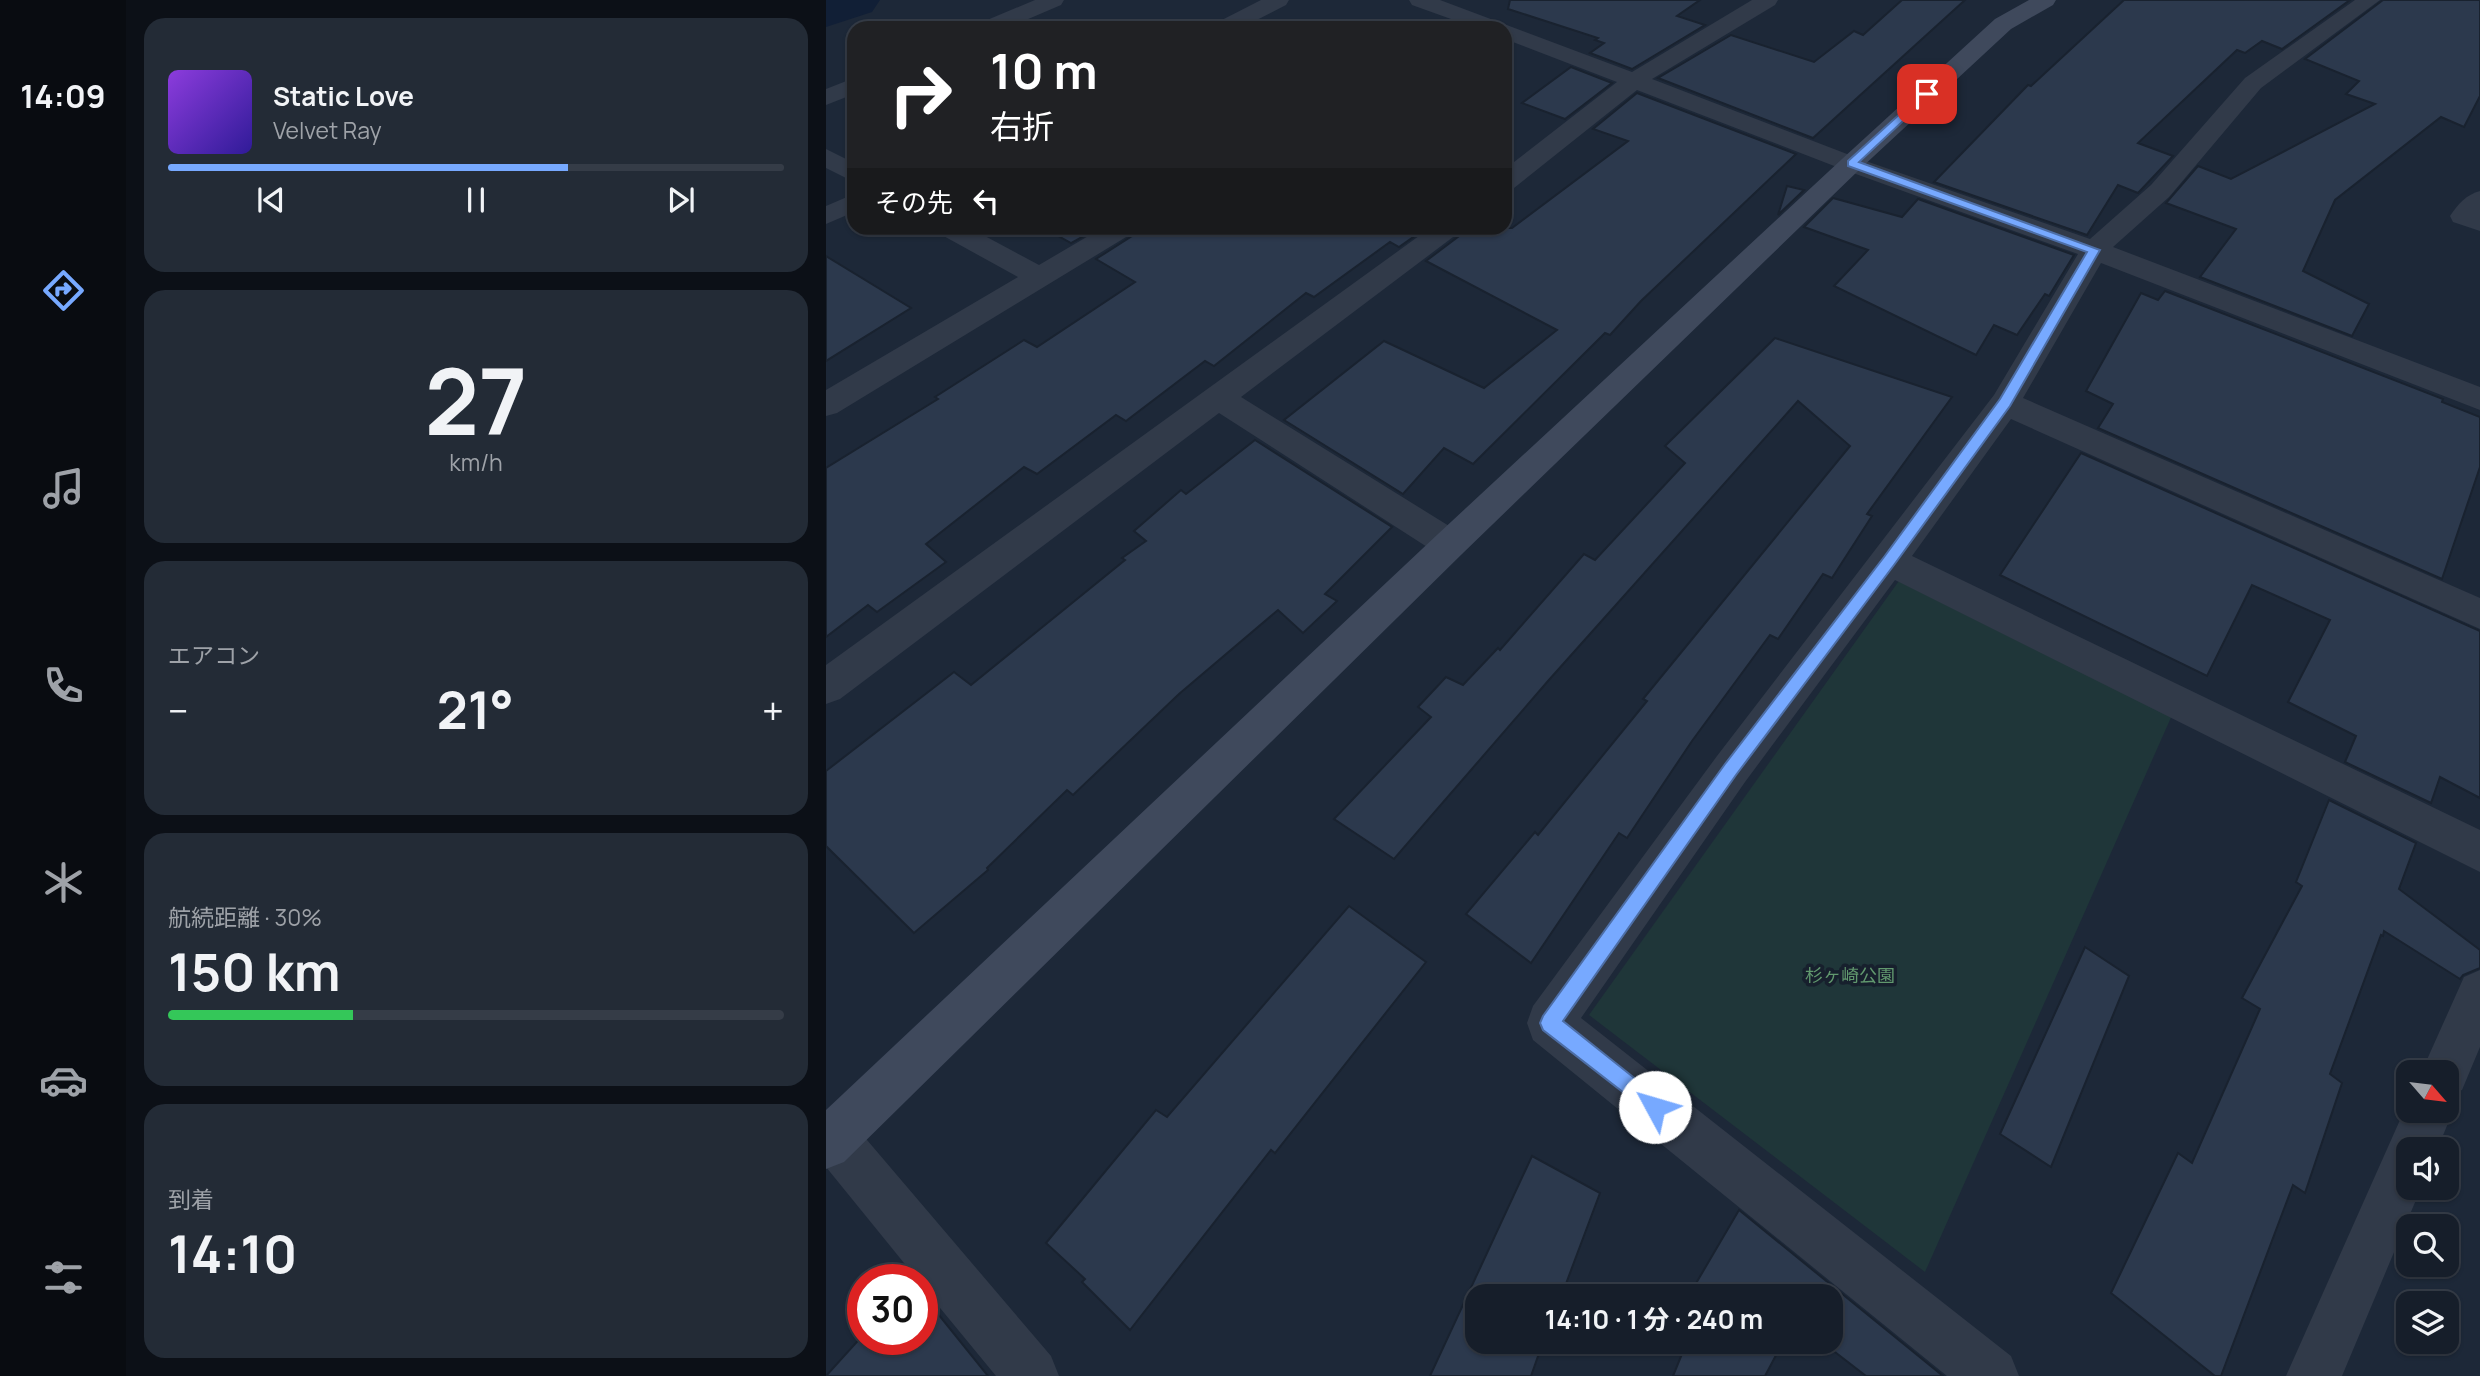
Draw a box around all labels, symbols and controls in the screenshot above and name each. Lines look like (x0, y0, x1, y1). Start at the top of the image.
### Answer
text: 10 m (990, 37, 1098, 104)
icon: right (875, 49, 966, 140)
pin (1897, 64, 1957, 124)
text: 14:09 (20, 74, 106, 118)
icon: arrive (1908, 75, 1946, 113)
text: Static Love (273, 78, 414, 114)
text: 右折 (990, 104, 1054, 148)
text: Velvet Ray (273, 114, 382, 146)
icon: previous (252, 181, 290, 219)
icon: pause (457, 181, 495, 219)
icon: next (662, 181, 700, 219)
icon: left (967, 182, 1005, 220)
text: その先 (875, 184, 953, 220)
icon: directions (39, 266, 88, 315)
text: 27 (425, 338, 527, 462)
text: km/h (449, 446, 503, 478)
icon: music (39, 464, 88, 513)
text: エアコン (168, 639, 260, 671)
icon: phone (39, 661, 88, 710)
text: 21° (437, 674, 514, 745)
text: − (168, 684, 189, 736)
text: + (762, 684, 784, 736)
icon: climate (39, 858, 88, 907)
text: 航続距離 · 30% (168, 901, 322, 933)
text: 150 km (168, 936, 341, 1007)
park label: 杉ヶ崎公園 (1805, 963, 1895, 987)
icon: car (39, 1056, 88, 1105)
north arrow (2396, 1060, 2459, 1124)
map controls (2396, 1060, 2459, 1354)
position arrow (1618, 1070, 1692, 1144)
button: sound (2396, 1137, 2459, 1200)
text: 到着 (168, 1183, 214, 1215)
button: search (2396, 1214, 2459, 1277)
text: 14:10 (168, 1218, 297, 1289)
icon: filters (39, 1253, 88, 1302)
speed limit sign: 30 (847, 1264, 938, 1355)
button: layers (2396, 1291, 2459, 1354)
text: 14:10 · 1 分 · 240 m (1545, 1301, 1763, 1337)

